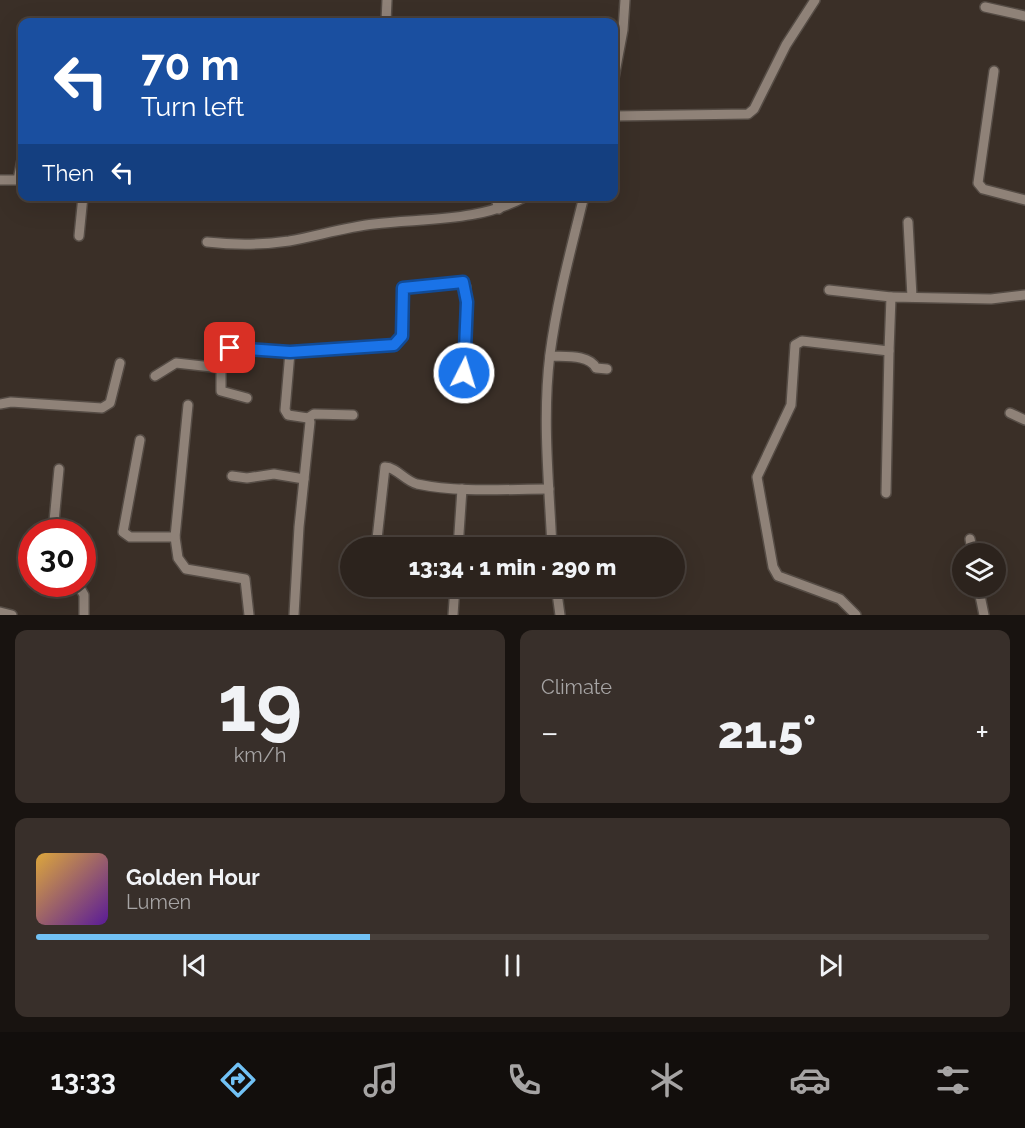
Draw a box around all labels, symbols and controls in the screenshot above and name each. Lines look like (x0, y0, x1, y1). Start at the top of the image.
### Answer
text: 70 m (141, 41, 240, 90)
icon: left (42, 42, 120, 120)
text: Turn left (141, 91, 244, 122)
icon: left (106, 156, 139, 189)
text: Then (42, 160, 94, 186)
pin (204, 322, 255, 373)
icon: arrive (213, 331, 246, 364)
position arrow (432, 341, 496, 405)
speed limit sign: 30 (18, 519, 96, 597)
map controls (952, 543, 1006, 597)
button: layers (952, 543, 1006, 597)
text: 13:34 · 1 min · 290 m (409, 554, 616, 580)
text: 19 (218, 658, 302, 749)
text: Climate (541, 675, 612, 699)
text: 21.5° (718, 706, 816, 759)
text: − (541, 713, 559, 752)
text: + (975, 713, 989, 752)
text: km/h (234, 743, 286, 767)
text: Golden Hour (126, 864, 260, 890)
text: Lumen (126, 890, 191, 914)
icon: previous (178, 949, 211, 982)
icon: pause (496, 949, 529, 982)
icon: next (814, 949, 847, 982)
icon: directions (217, 1059, 259, 1101)
icon: music (360, 1059, 402, 1101)
icon: phone (503, 1059, 545, 1101)
icon: climate (646, 1059, 688, 1101)
icon: car (789, 1059, 831, 1101)
icon: filters (932, 1059, 974, 1101)
text: 13:33 (51, 1065, 116, 1096)

